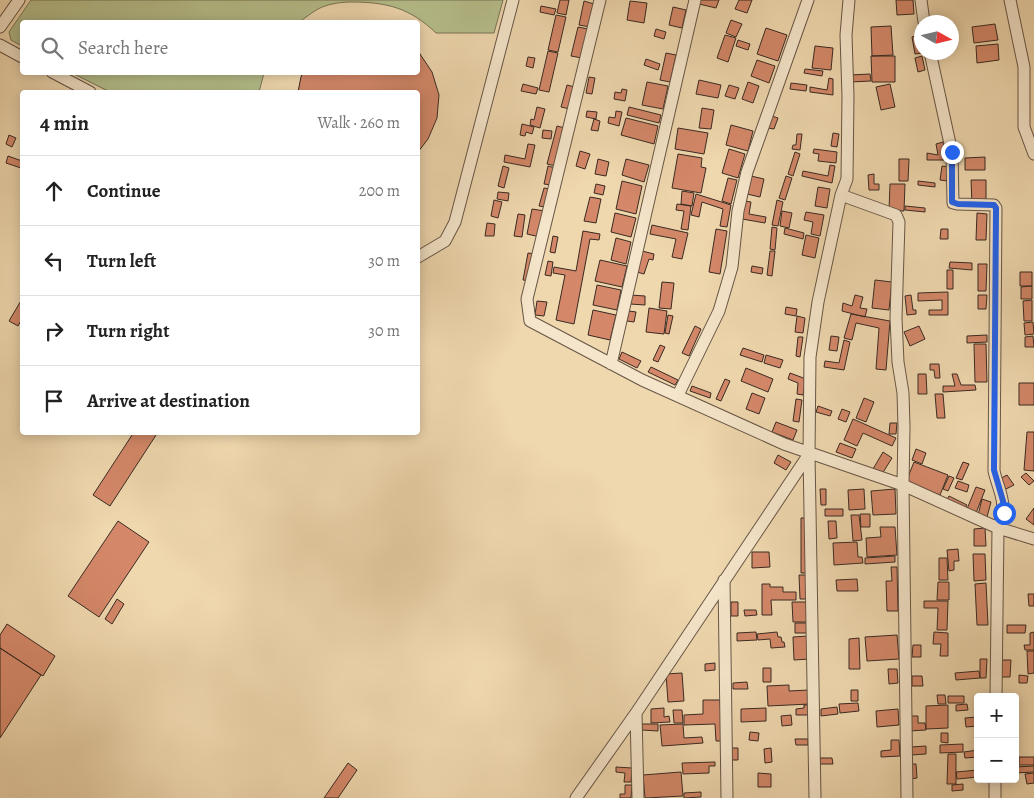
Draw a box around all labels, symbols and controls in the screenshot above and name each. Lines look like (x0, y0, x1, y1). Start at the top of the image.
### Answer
north arrow (914, 15, 959, 60)
search box (20, 20, 420, 75)
icon: search (38, 34, 66, 62)
text: Search here (78, 35, 168, 61)
text: 4 min (40, 109, 89, 137)
text: Walk · 260 m (318, 112, 400, 134)
route end (941, 141, 964, 164)
icon: ahead (40, 177, 68, 205)
text: Continue (87, 178, 161, 204)
text: 200 m (359, 180, 400, 202)
icon: left (40, 247, 68, 275)
text: Turn left (87, 248, 156, 274)
text: 30 m (368, 250, 400, 272)
icon: right (40, 317, 68, 345)
text: Turn right (87, 318, 169, 344)
text: 30 m (368, 320, 400, 342)
icon: arrive (40, 387, 68, 415)
text: Arrive at destination (87, 388, 250, 414)
route start (993, 502, 1016, 525)
map controls (974, 693, 1019, 783)
button: + (974, 693, 1019, 738)
button: − (974, 738, 1019, 783)

